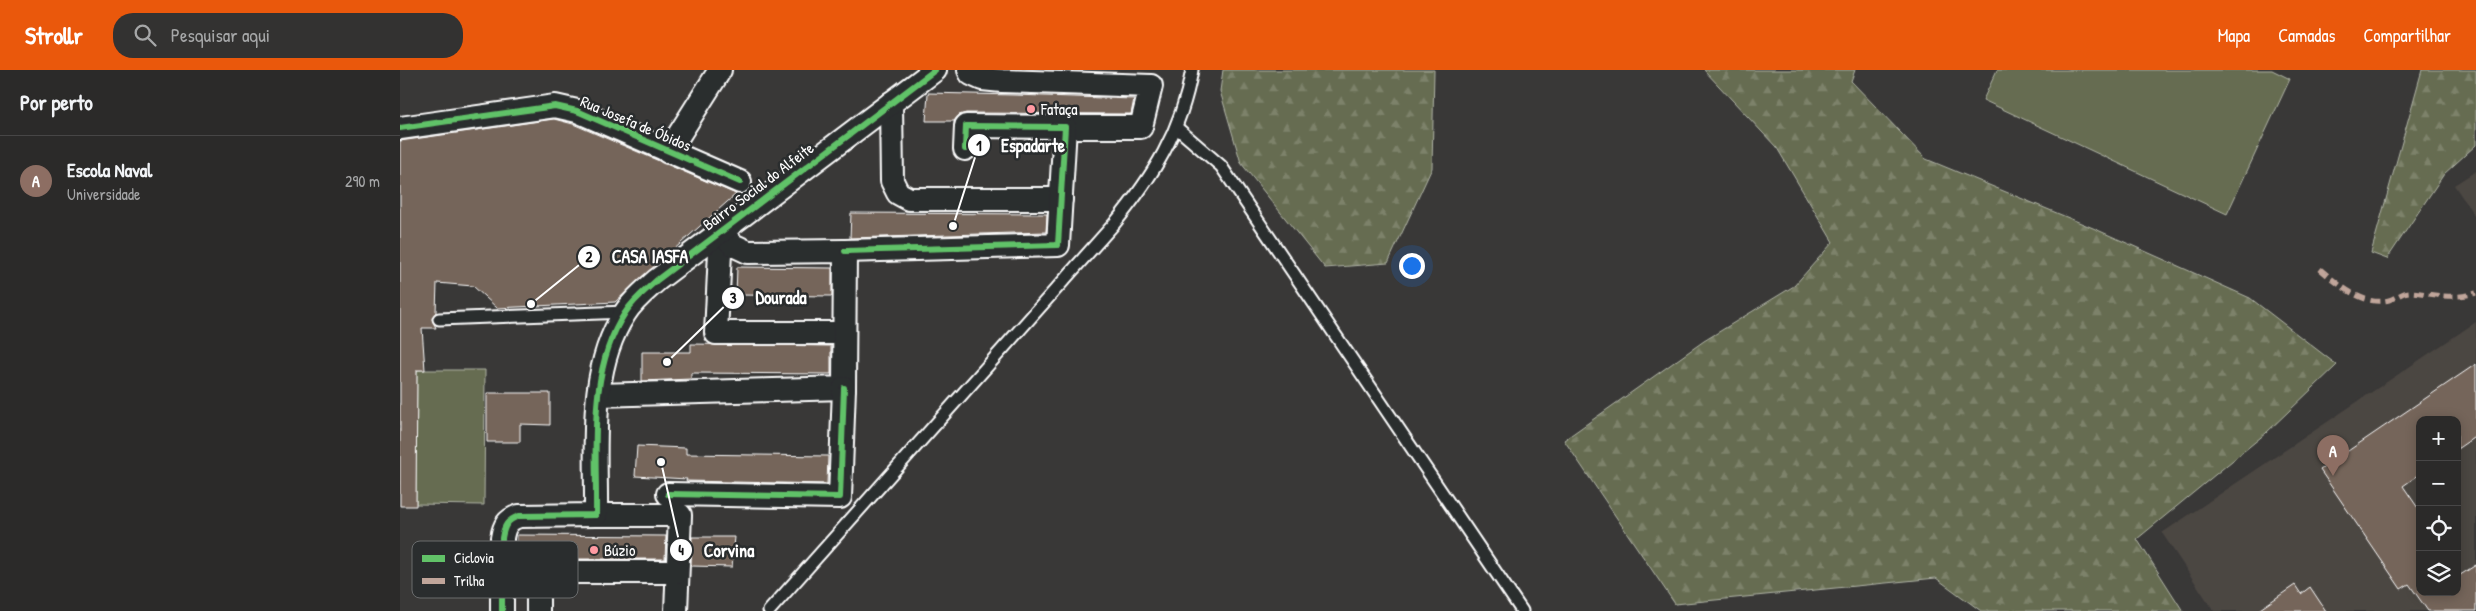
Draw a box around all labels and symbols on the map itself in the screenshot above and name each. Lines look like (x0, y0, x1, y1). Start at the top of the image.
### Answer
street label: Rua Josefa de Óbidos (577, 90, 695, 156)
place label: Fataça (1040, 98, 1078, 120)
marker: Fataça (1025, 103, 1037, 115)
callout: Espadarte (966, 129, 1075, 162)
text: Espadarte (1001, 133, 1066, 159)
text: 1 (976, 135, 982, 156)
street label: Bairro Social do Alfeite (698, 136, 819, 235)
callout: CASA IASFA (576, 241, 698, 274)
text: CASA IASFA (612, 244, 689, 269)
text: 2 (585, 246, 593, 267)
your location (1399, 253, 1425, 279)
callout: Dourada (721, 282, 817, 315)
text: Dourada (755, 285, 807, 310)
text: 3 (730, 287, 737, 308)
pin: A (2317, 435, 2349, 476)
callout: Corvina (669, 534, 764, 567)
text: Corvina (704, 538, 755, 563)
place label: Búzio (604, 539, 636, 561)
text: 4 (678, 539, 684, 560)
legend (412, 541, 578, 598)
marker: Búzio (588, 544, 600, 556)
text: Ciclovia (454, 548, 494, 567)
text: Trilha (454, 571, 485, 590)

